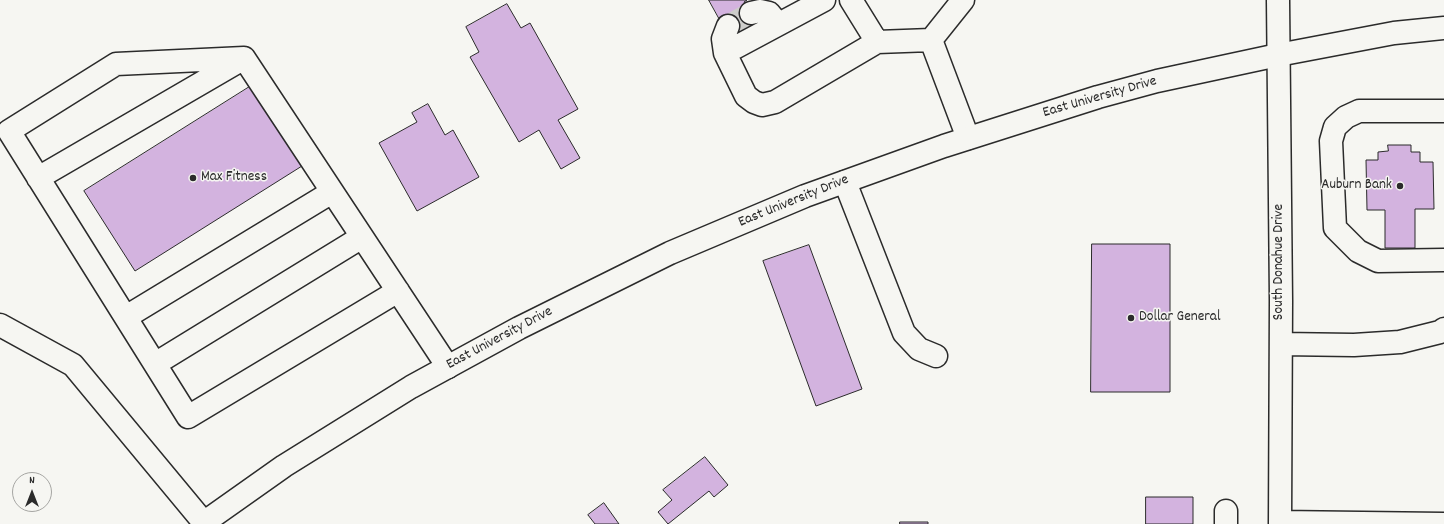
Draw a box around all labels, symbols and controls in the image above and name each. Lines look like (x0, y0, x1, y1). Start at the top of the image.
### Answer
street label: East University Drive (1041, 73, 1159, 123)
place label: Max Fitness (201, 169, 267, 187)
street label: East University Drive (736, 172, 852, 232)
marker: Max Fitness (188, 173, 198, 183)
place label: Auburn Bank (1321, 177, 1392, 195)
marker: Auburn Bank (1395, 181, 1405, 191)
street label: South Donahue Drive (1271, 204, 1289, 320)
street label: East University Drive (444, 303, 556, 375)
place label: Dollar General (1139, 309, 1220, 327)
marker: Dollar General (1126, 313, 1136, 323)
north arrow (12, 472, 52, 512)
text: N (29, 473, 35, 489)

